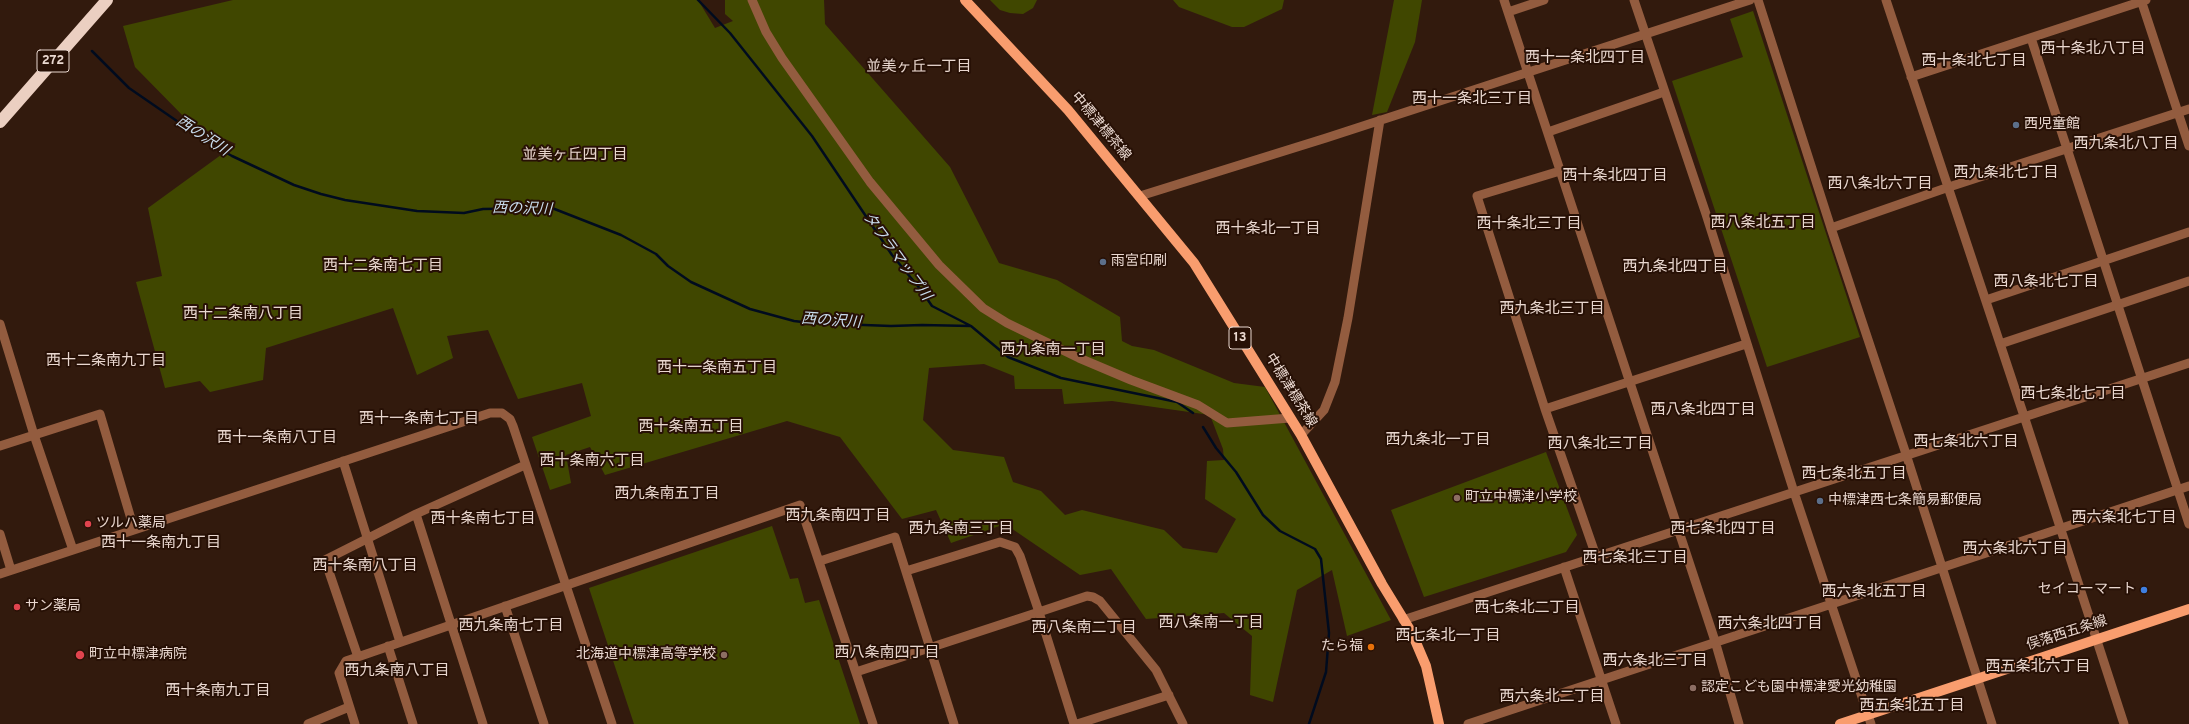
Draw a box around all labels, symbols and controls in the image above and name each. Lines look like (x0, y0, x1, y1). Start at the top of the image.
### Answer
district label: 西十条北八丁目 (2041, 41, 2145, 59)
road number: 272 (37, 50, 69, 72)
district label: 西十一条北四丁目 (1525, 50, 1645, 68)
district label: 西十条北七丁目 (1922, 53, 2026, 71)
district label: 並美ヶ丘一丁目 (867, 59, 971, 77)
street label: 中標津標茶線 (1067, 89, 1133, 165)
district label: 西十一条北三丁目 (1412, 91, 1532, 109)
water label: 西の沢川 (172, 113, 232, 161)
place label: 西児童館 (2024, 117, 2080, 133)
marker: 西児童館 (2011, 120, 2021, 130)
district label: 西九条北八丁目 (2074, 136, 2178, 154)
district label: 並美ヶ丘四丁目 (523, 147, 627, 165)
district label: 西九条北七丁目 (1954, 165, 2058, 183)
district label: 西十条北四丁目 (1563, 168, 1667, 186)
district label: 西八条北六丁目 (1828, 176, 1932, 194)
water label: 西の沢川 (492, 200, 552, 220)
water label: タワラマップ川 (858, 209, 934, 305)
district label: 西八条北五丁目 (1711, 215, 1815, 233)
district label: 西十条北三丁目 (1477, 216, 1581, 234)
district label: 西十条北一丁目 (1216, 221, 1320, 239)
place label: 雨宮印刷 (1111, 254, 1167, 270)
marker: 雨宮印刷 (1098, 257, 1108, 267)
district label: 西十二条南七丁目 (323, 258, 443, 276)
district label: 西九条北四丁目 (1623, 259, 1727, 277)
district label: 西八条北七丁目 (1994, 274, 2098, 292)
district label: 西九条北三丁目 (1500, 301, 1604, 319)
district label: 西十二条南八丁目 (183, 306, 303, 324)
water label: 西の沢川 (800, 311, 862, 333)
road number: 13 (1229, 327, 1251, 349)
district label: 西九条南一丁目 (1001, 342, 1105, 360)
street label: 中標津標茶線 (1261, 351, 1319, 431)
district label: 西十二条南九丁目 (46, 353, 166, 371)
district label: 西十一条南五丁目 (657, 360, 777, 378)
district label: 西七条北七丁目 (2021, 386, 2125, 404)
district label: 西八条北四丁目 (1651, 402, 1755, 420)
district label: 西十一条南七丁目 (359, 411, 479, 429)
district label: 西十条南五丁目 (639, 419, 743, 437)
district label: 西十一条南八丁目 (217, 430, 337, 448)
district label: 西九条北一丁目 (1386, 432, 1490, 450)
district label: 西七条北六丁目 (1914, 434, 2018, 452)
district label: 西八条北三丁目 (1548, 436, 1652, 454)
district label: 西十条南六丁目 (540, 453, 644, 471)
district label: 西七条北五丁目 (1802, 466, 1906, 484)
district label: 西九条南五丁目 (615, 486, 719, 504)
place label: 町立中標津小学校 (1465, 490, 1577, 506)
marker: 町立中標津小学校 (1452, 493, 1462, 503)
place label: 中標津西七条簡易郵便局 (1828, 493, 1982, 509)
marker: 中標津西七条簡易郵便局 (1815, 496, 1825, 506)
district label: 西九条南四丁目 (786, 508, 890, 526)
district label: 西六条北七丁目 (2072, 510, 2176, 528)
district label: 西十条南七丁目 (431, 511, 535, 529)
place label: ツルハ薬局 (96, 516, 166, 532)
marker: ツルハ薬局 (83, 519, 93, 529)
district label: 西九条南三丁目 (909, 521, 1013, 539)
district label: 西七条北四丁目 (1671, 521, 1775, 539)
district label: 西十一条南九丁目 (101, 535, 221, 553)
district label: 西六条北六丁目 (1963, 541, 2067, 559)
district label: 西七条北三丁目 (1583, 550, 1687, 568)
district label: 西十条南八丁目 (313, 558, 417, 576)
place label: セイコーマート (2038, 582, 2136, 598)
district label: 西六条北五丁目 (1822, 584, 1926, 602)
marker: セイコーマート (2139, 585, 2149, 595)
place label: サン薬局 (25, 599, 81, 615)
district label: 西七条北二丁目 (1475, 600, 1579, 618)
marker: サン薬局 (12, 602, 22, 612)
street label: 俣落西五条線 (2024, 613, 2110, 655)
district label: 西八条南一丁目 (1159, 615, 1263, 633)
district label: 西六条北四丁目 (1718, 616, 1822, 634)
district label: 西九条南七丁目 (459, 618, 563, 636)
district label: 西八条南二丁目 (1032, 620, 1136, 638)
district label: 西七条北一丁目 (1396, 628, 1500, 646)
place label: たら福 (1321, 639, 1363, 655)
marker: たら福 (1366, 642, 1376, 652)
district label: 西八条南四丁目 (835, 645, 939, 663)
place label: 町立中標津病院 (89, 647, 187, 663)
place label: 北海道中標津高等学校 (576, 647, 716, 663)
marker: 町立中標津病院 (74, 649, 86, 661)
marker: 北海道中標津高等学校 (719, 650, 729, 660)
district label: 西六条北三丁目 (1603, 653, 1707, 671)
district label: 西五条北六丁目 (1986, 659, 2090, 677)
district label: 西九条南八丁目 (345, 663, 449, 681)
place label: 認定こども園中標津愛光幼稚園 (1701, 680, 1897, 696)
district label: 西十条南九丁目 (166, 683, 270, 701)
marker: 認定こども園中標津愛光幼稚園 (1688, 683, 1698, 693)
district label: 西六条北二丁目 (1500, 689, 1604, 707)
district label: 西五条北五丁目 (1860, 698, 1964, 716)

